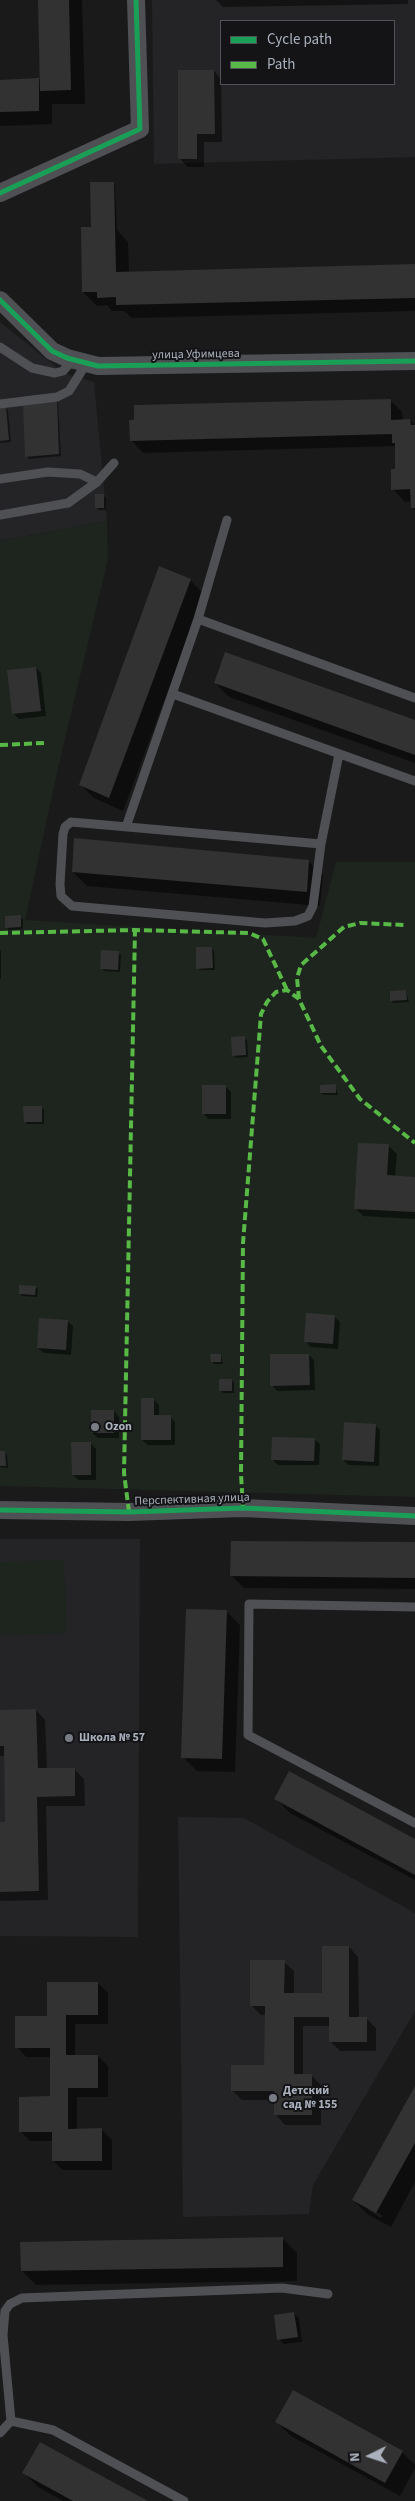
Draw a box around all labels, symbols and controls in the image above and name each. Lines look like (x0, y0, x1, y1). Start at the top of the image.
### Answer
legend (220, 20, 395, 85)
text: Cycle path (267, 29, 332, 50)
text: Path (267, 54, 295, 75)
street label: улица Уфимцева (152, 347, 240, 363)
place label: Ozon (105, 1420, 132, 1434)
marker: Ozon (89, 1421, 101, 1433)
street label: Перспективная улица (134, 1491, 250, 1509)
place label: Школа № 57 (79, 1731, 145, 1745)
marker: Школа № 57 (63, 1732, 75, 1744)
place label: Детский сад № 155 (283, 2084, 337, 2112)
marker: Детский сад № 155 (267, 2092, 279, 2104)
north arrow (345, 2431, 395, 2481)
text: N (345, 2452, 365, 2462)

